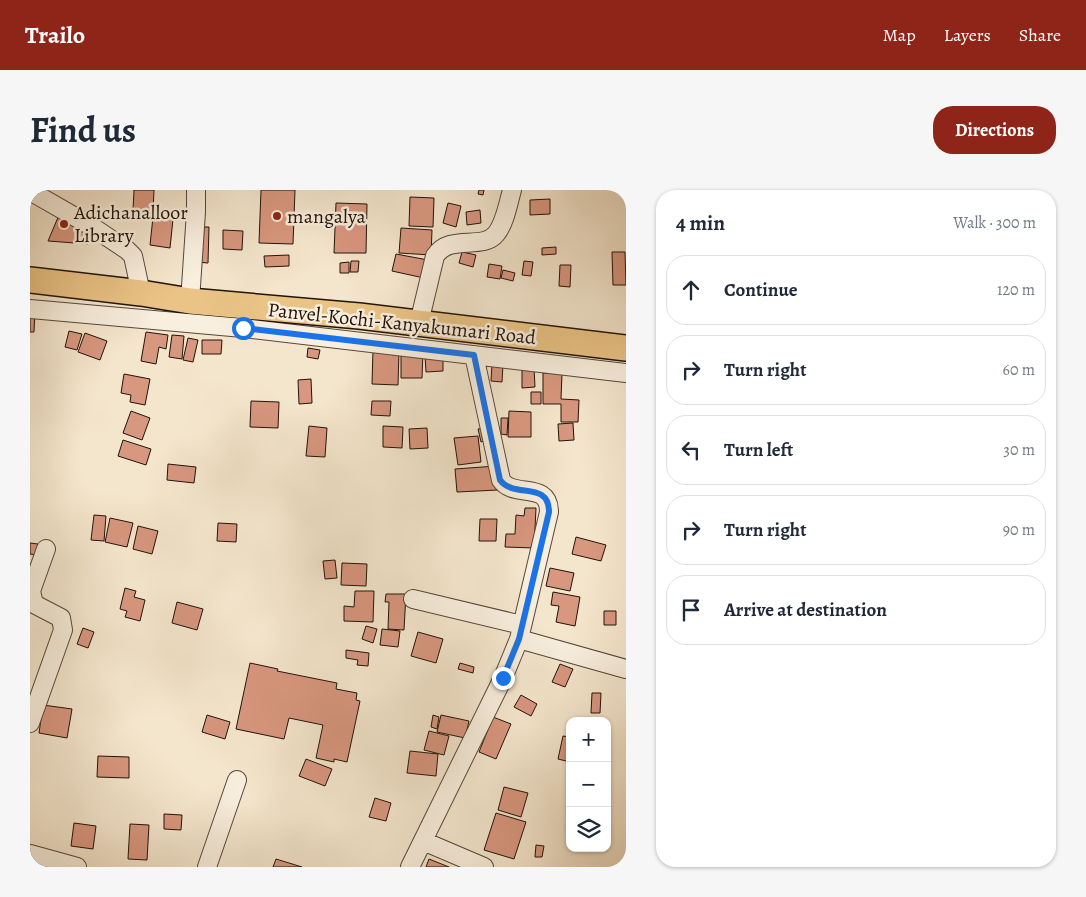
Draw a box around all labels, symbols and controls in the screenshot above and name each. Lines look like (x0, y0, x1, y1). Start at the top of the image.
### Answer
text: Trailo (25, 19, 85, 51)
text: Map (883, 23, 916, 47)
text: Layers (944, 23, 991, 47)
text: Share (1019, 23, 1061, 47)
text: Find us (30, 106, 136, 154)
button: Directions (933, 106, 1056, 154)
place label: Adichanalloor Library (73, 199, 188, 249)
place label: mangalya (287, 203, 366, 230)
text: 4 min (676, 209, 725, 237)
marker: mangalya (271, 210, 283, 222)
text: Walk · 300 m (953, 212, 1036, 234)
marker: Adichanalloor Library (58, 218, 70, 230)
icon: ahead (677, 276, 705, 304)
text: Continue (724, 277, 798, 303)
text: 120 m (997, 279, 1035, 301)
street label: Panvel-Kochi-Kanyakumari Road (267, 296, 538, 351)
route start (232, 317, 255, 340)
icon: right (677, 356, 705, 384)
text: Turn right (724, 357, 806, 383)
text: 60 m (1003, 359, 1035, 381)
icon: left (677, 436, 705, 464)
text: Turn left (724, 437, 793, 463)
text: 30 m (1003, 439, 1035, 461)
icon: right (677, 516, 705, 544)
text: Turn right (724, 517, 806, 543)
text: 90 m (1003, 519, 1035, 541)
icon: arrive (677, 596, 705, 624)
text: Arrive at destination (724, 597, 887, 623)
route end (492, 667, 515, 690)
map controls (566, 717, 611, 852)
button: + (566, 717, 611, 762)
button: − (566, 762, 611, 807)
button: layers (566, 807, 611, 852)

